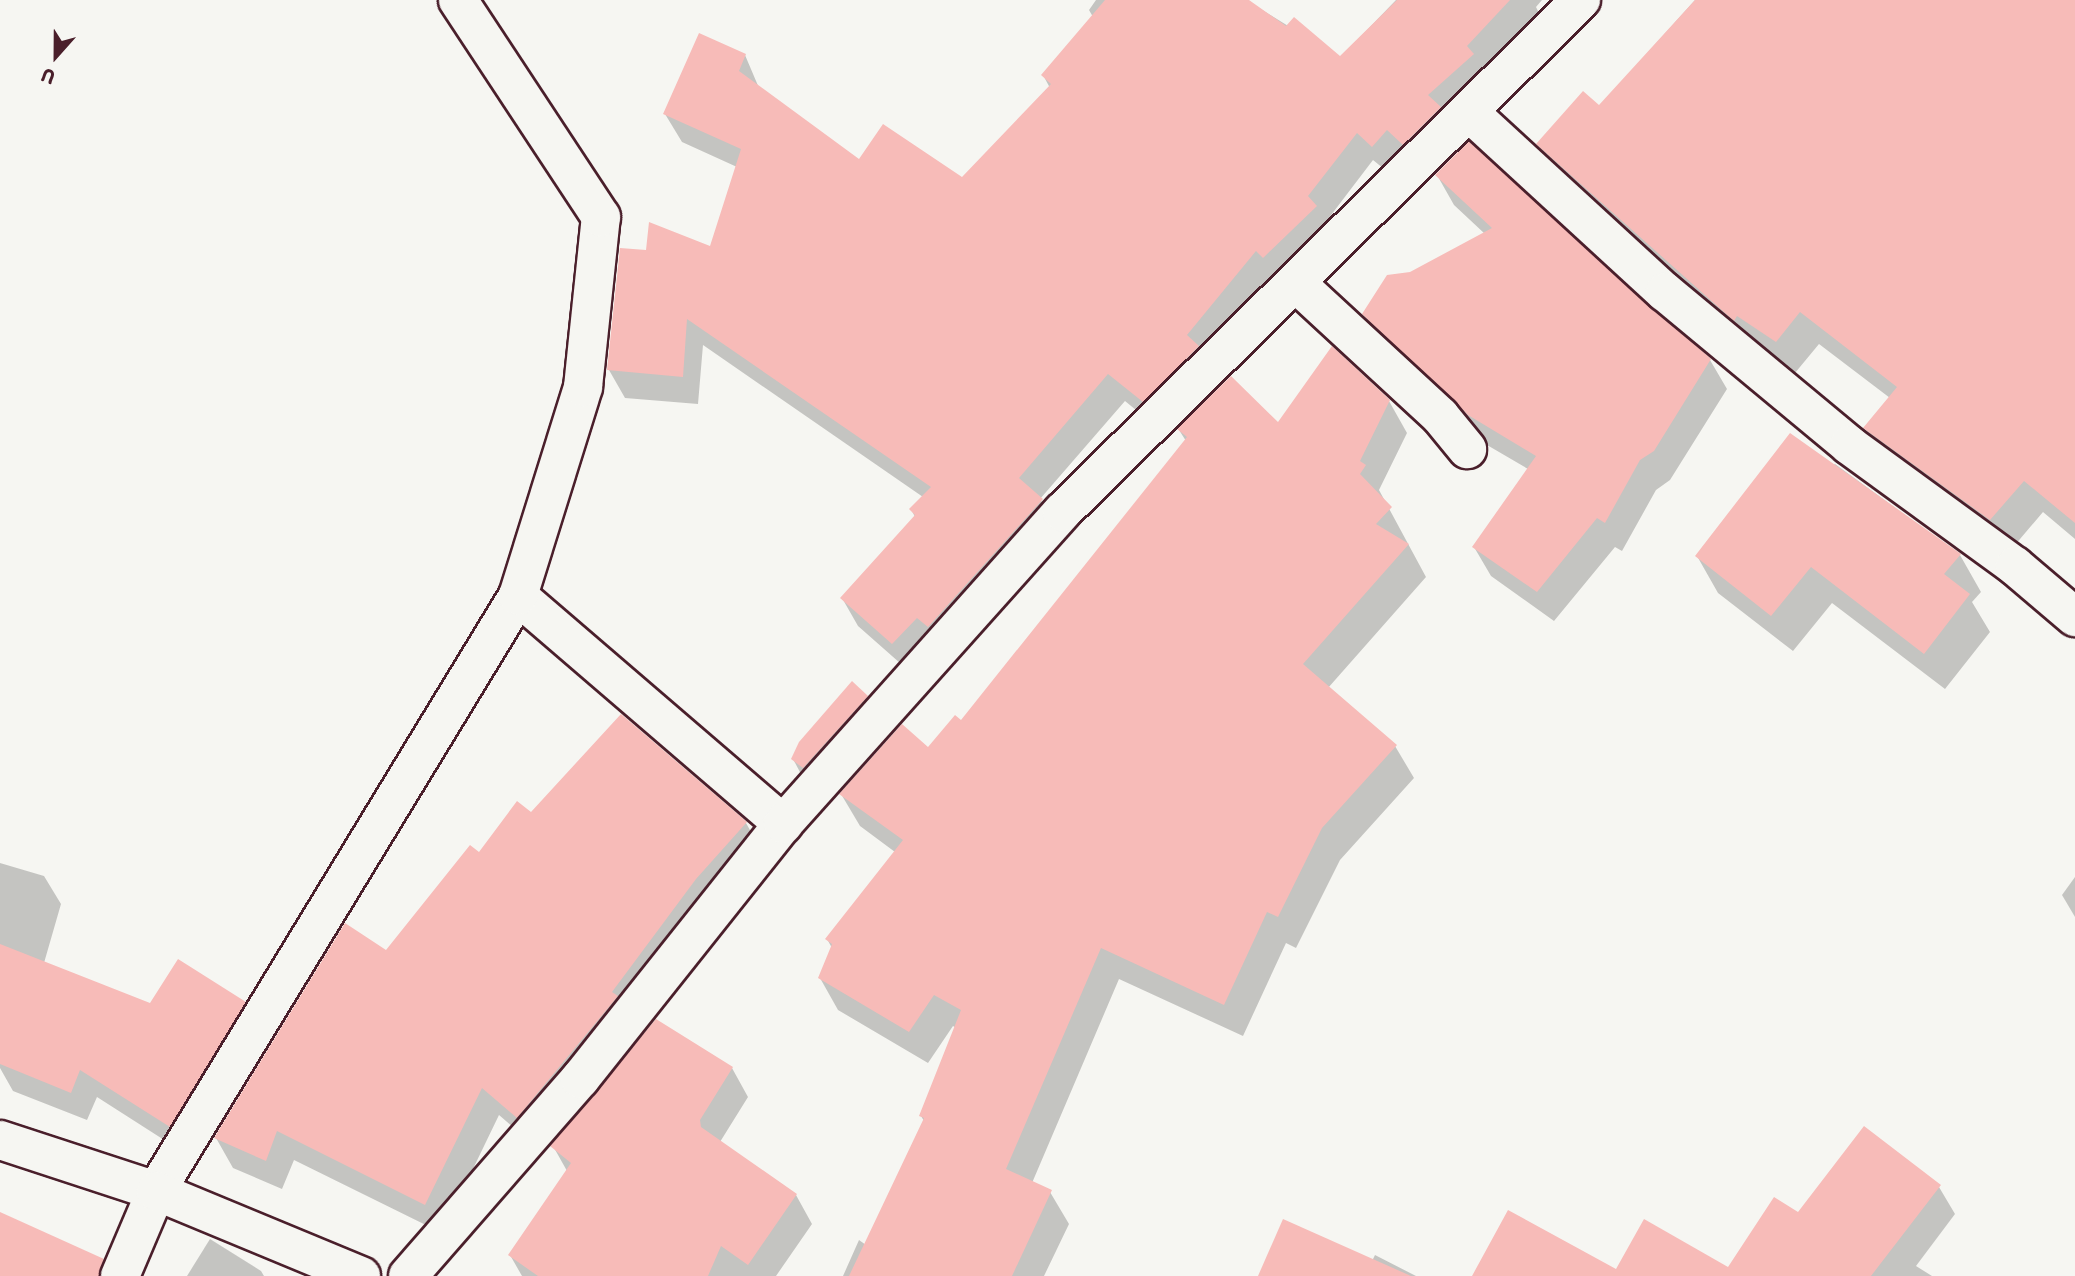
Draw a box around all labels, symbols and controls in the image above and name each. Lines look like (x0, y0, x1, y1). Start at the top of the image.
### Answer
north arrow (21, 21, 91, 91)
text: U (38, 62, 59, 90)

